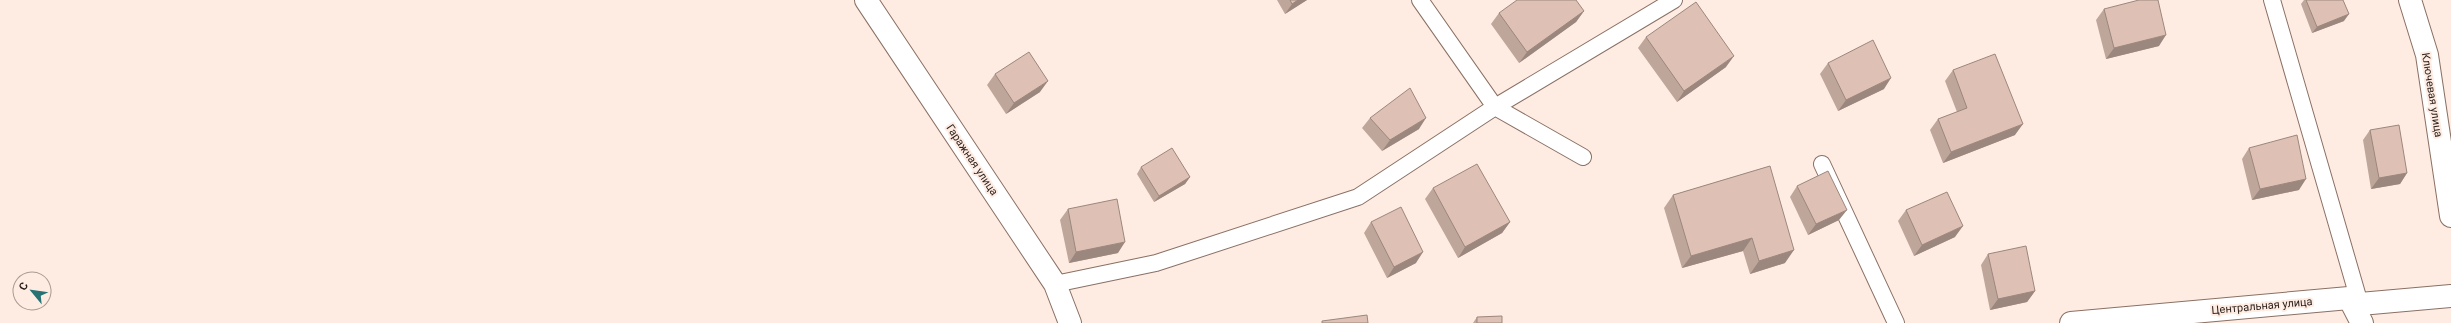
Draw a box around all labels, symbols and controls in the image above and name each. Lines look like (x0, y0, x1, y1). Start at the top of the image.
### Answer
street label: Ключевая улица (2419, 52, 2445, 138)
street label: Гаражная улица (943, 122, 1001, 198)
north arrow (12, 271, 52, 311)
text: С (16, 280, 31, 293)
street label: Центральная улица (2211, 295, 2313, 317)

